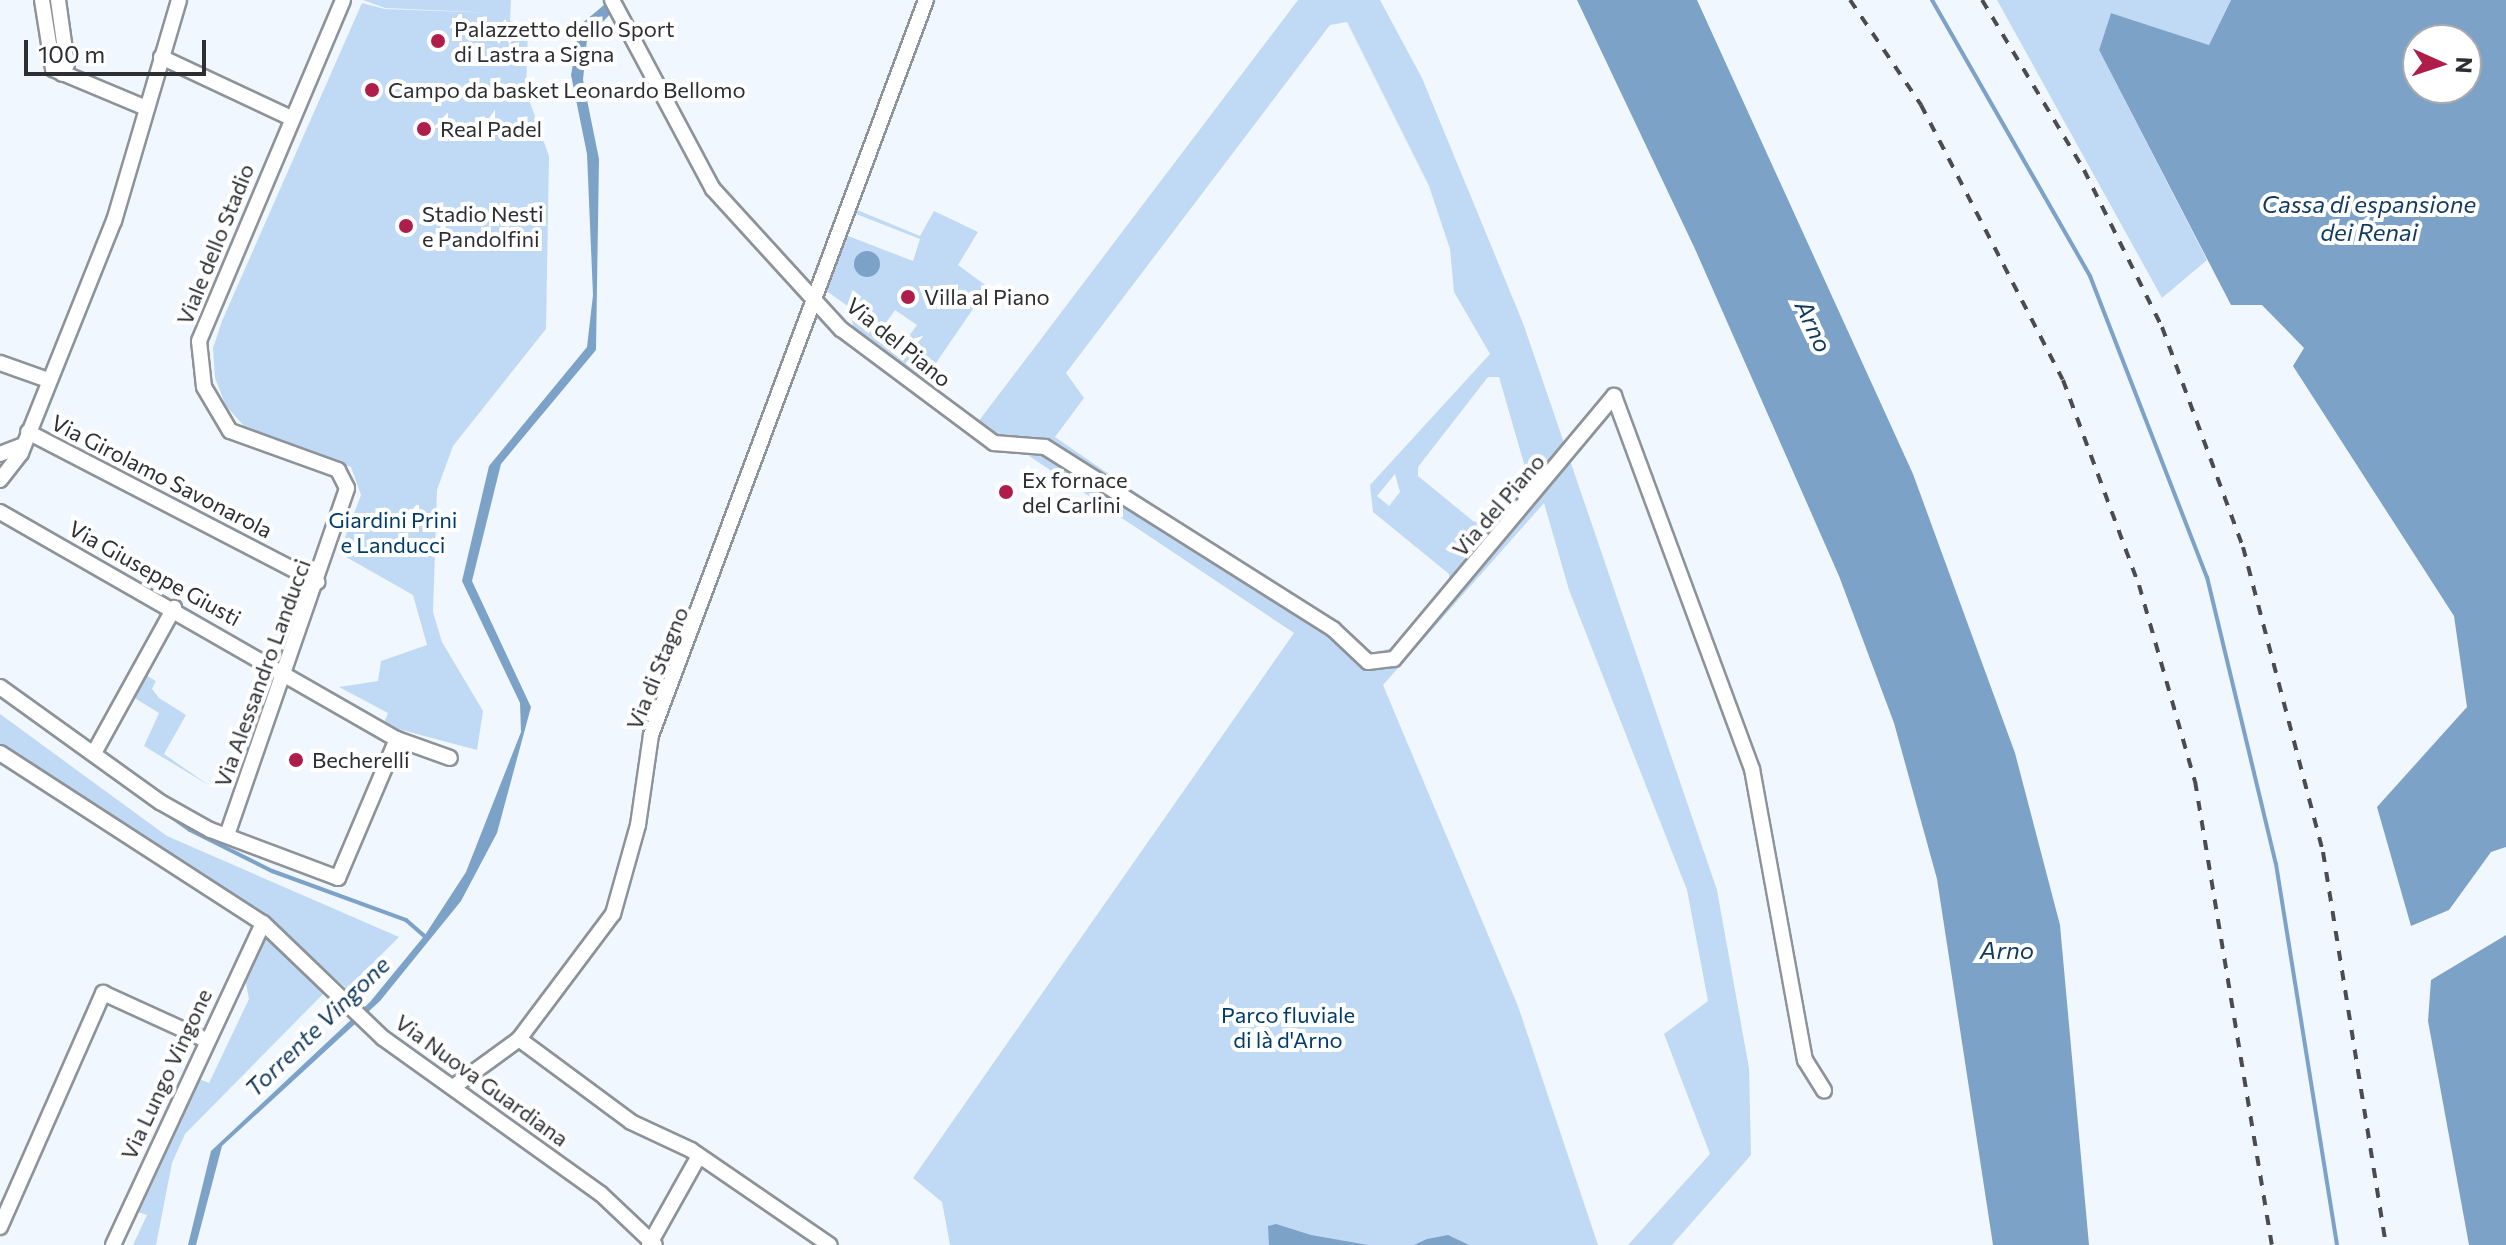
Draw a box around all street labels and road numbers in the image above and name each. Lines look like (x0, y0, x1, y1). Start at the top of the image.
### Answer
street label: Viale dello Stadio (171, 160, 259, 328)
street label: Via del Piano (841, 292, 957, 392)
street label: Via Girolamo Savonarola (47, 409, 277, 543)
street label: Via del Piano (1446, 448, 1550, 562)
street label: Via Giuseppe Giusti (64, 515, 246, 631)
street label: Via Alessandro Landucci (208, 555, 316, 791)
street label: Via di Stagno (620, 603, 694, 733)
street label: Via Lungo Vingone (115, 984, 217, 1164)
street label: Via Nuova Guardiana (390, 1008, 574, 1152)

